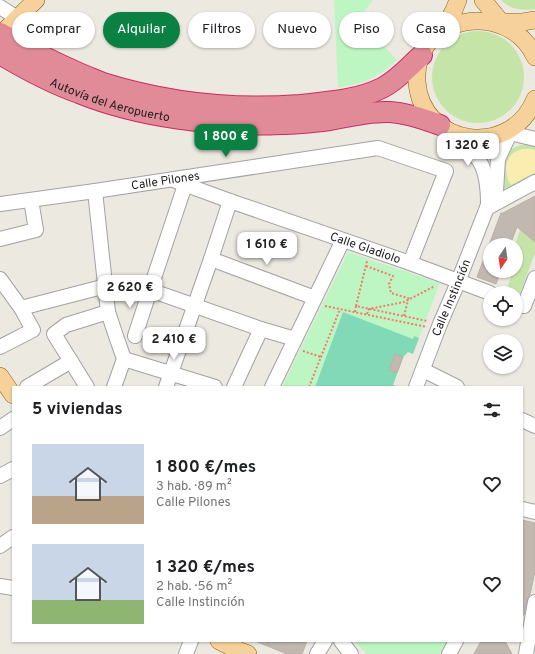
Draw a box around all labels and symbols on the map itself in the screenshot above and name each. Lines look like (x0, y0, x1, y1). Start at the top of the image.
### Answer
street label: Autovía del Aeropuerto (47, 75, 171, 126)
pin: 1 800 € (189, 124, 263, 158)
pin: 1 320 € (431, 133, 505, 167)
street label: Calle Pilones (130, 168, 201, 194)
street label: Calle Gladiolo (328, 229, 403, 268)
pin: 1 610 € (230, 232, 304, 266)
north arrow (483, 238, 523, 278)
street label: Calle Instinción (429, 257, 475, 339)
pin: 2 620 € (93, 275, 167, 309)
pin: 2 410 € (137, 327, 211, 361)

